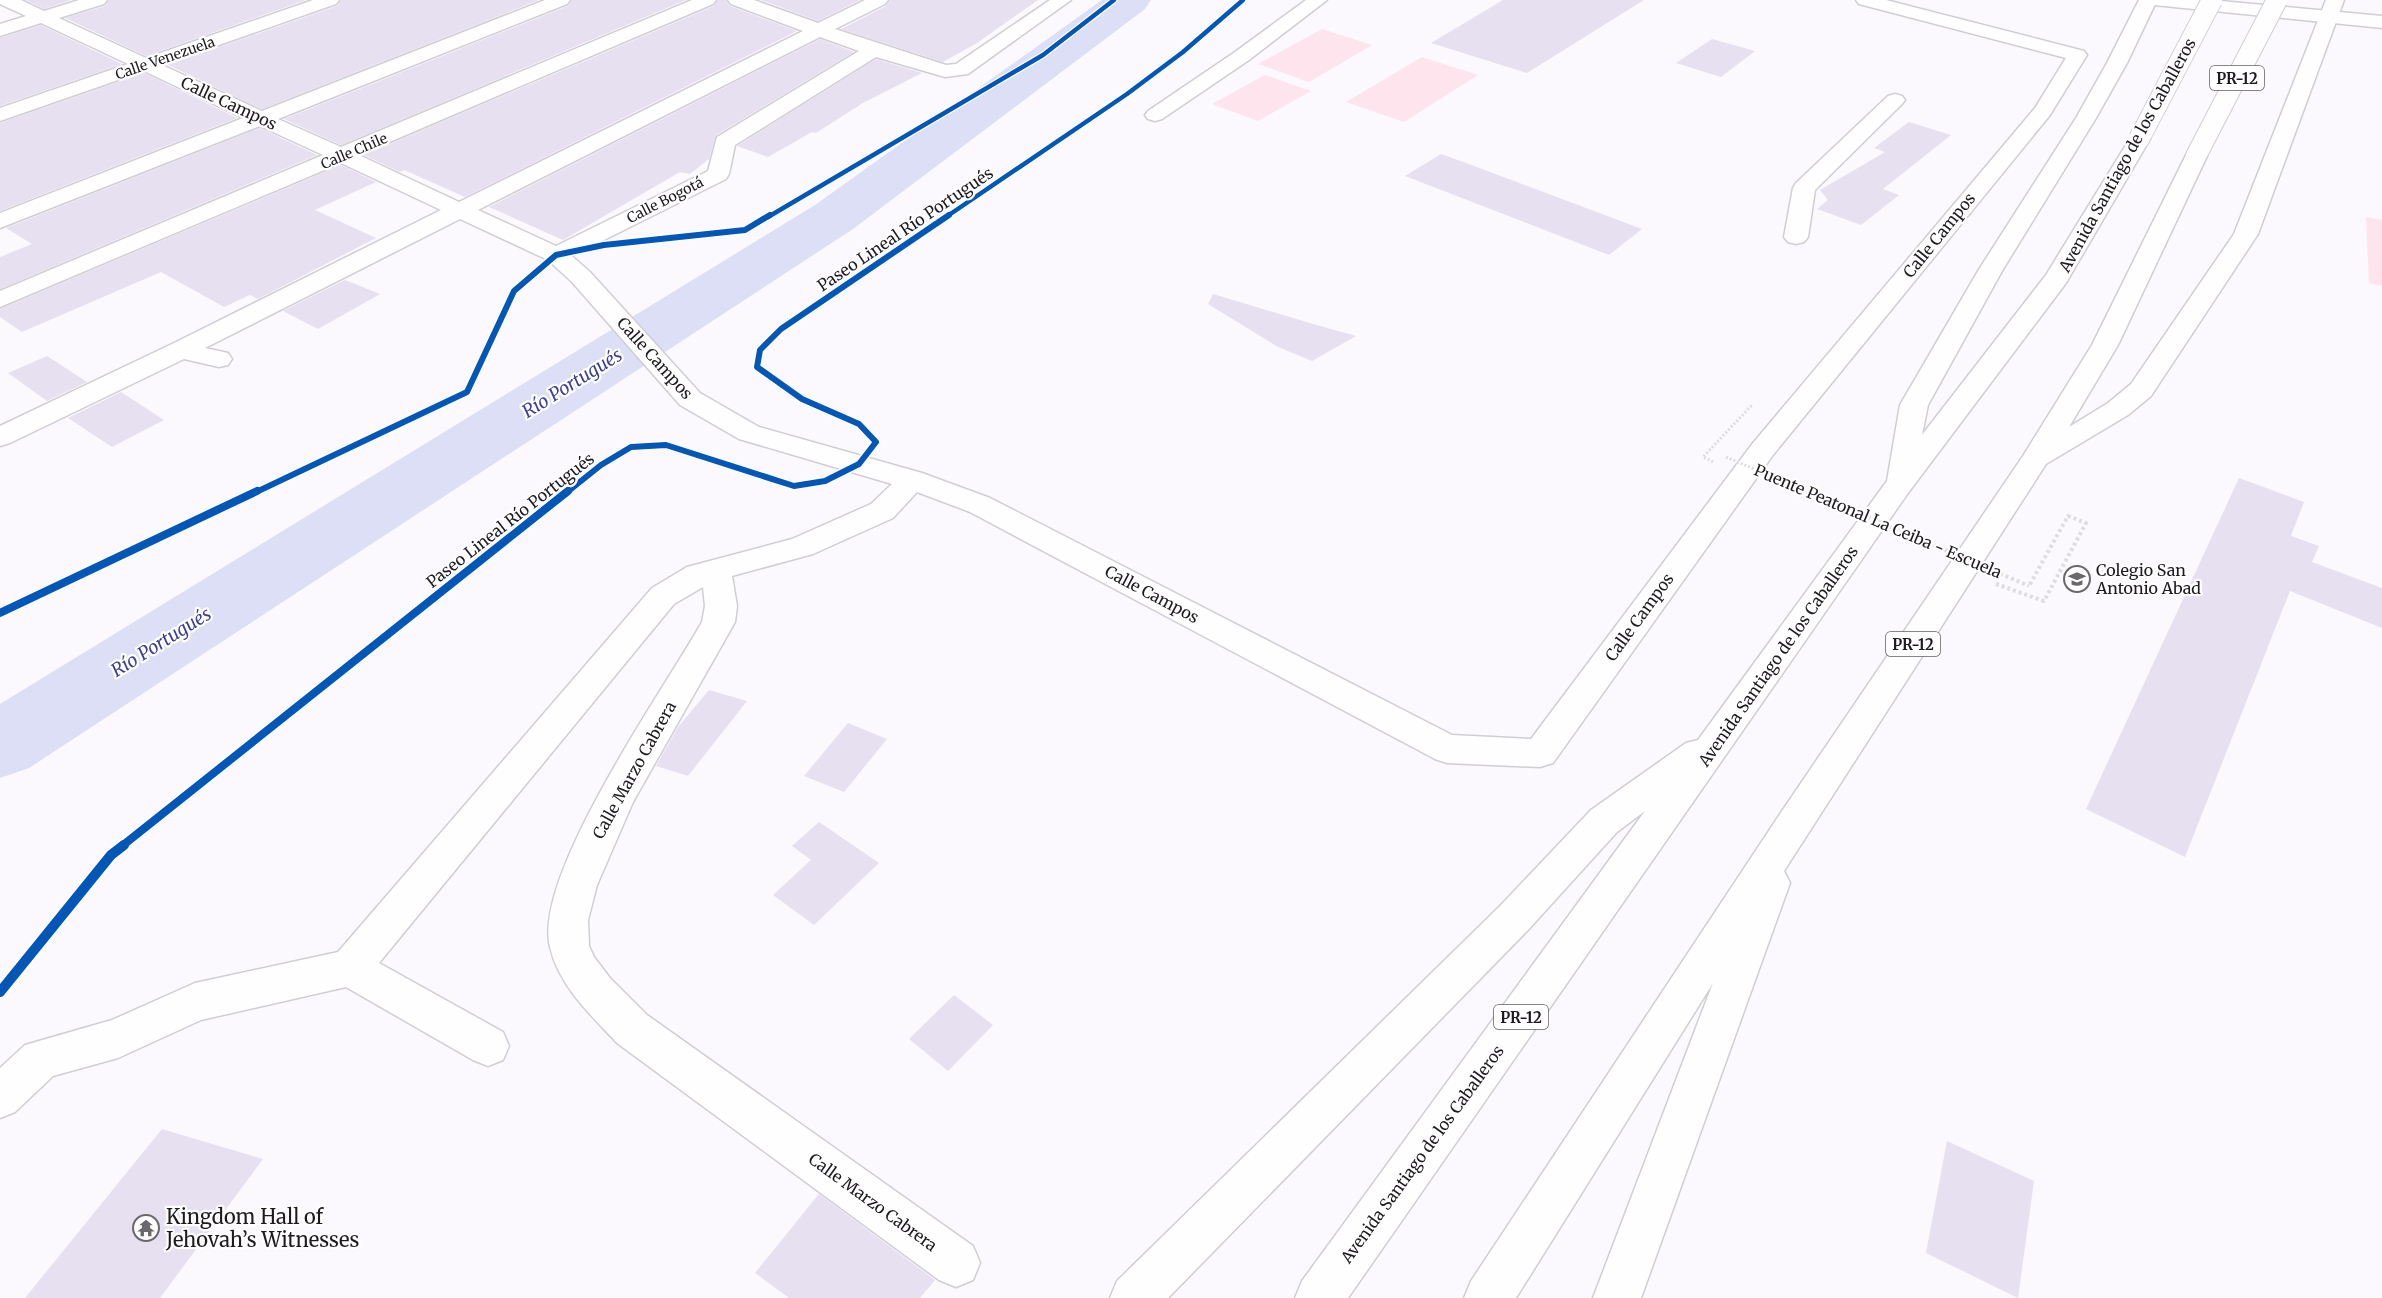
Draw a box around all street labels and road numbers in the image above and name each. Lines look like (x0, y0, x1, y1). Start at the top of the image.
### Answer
street label: Calle Venezuela (113, 32, 218, 83)
street label: Avenida Santiago de los Caballeros (2054, 34, 2200, 276)
road number: PR-12 (2210, 66, 2264, 90)
street label: Calle Campos (178, 72, 280, 134)
street label: Calle Chile (318, 129, 390, 173)
street label: Paseo Lineal Río Portugués (813, 163, 997, 295)
street label: Calle Bogotá (624, 173, 707, 227)
street label: Calle Campos (1899, 188, 1979, 281)
street label: Calle Campos (613, 313, 697, 403)
street label: Paseo Lineal Río Portugués (422, 448, 598, 592)
street label: Puente Peatonal La Ceiba - Escuela (1751, 460, 2005, 583)
street label: Avenida Santiago de los Caballeros (1693, 542, 1862, 771)
street label: Calle Campos (1102, 561, 1202, 627)
street label: Calle Campos (1601, 569, 1678, 665)
road number: PR-12 (1886, 632, 1940, 656)
street label: Calle Marzo Cabrera (588, 697, 680, 842)
road number: PR-12 (1494, 1005, 1548, 1029)
street label: Avenida Santiago de los Caballeros (1336, 1041, 1508, 1268)
street label: Calle Marzo Cabrera (805, 1149, 942, 1256)

